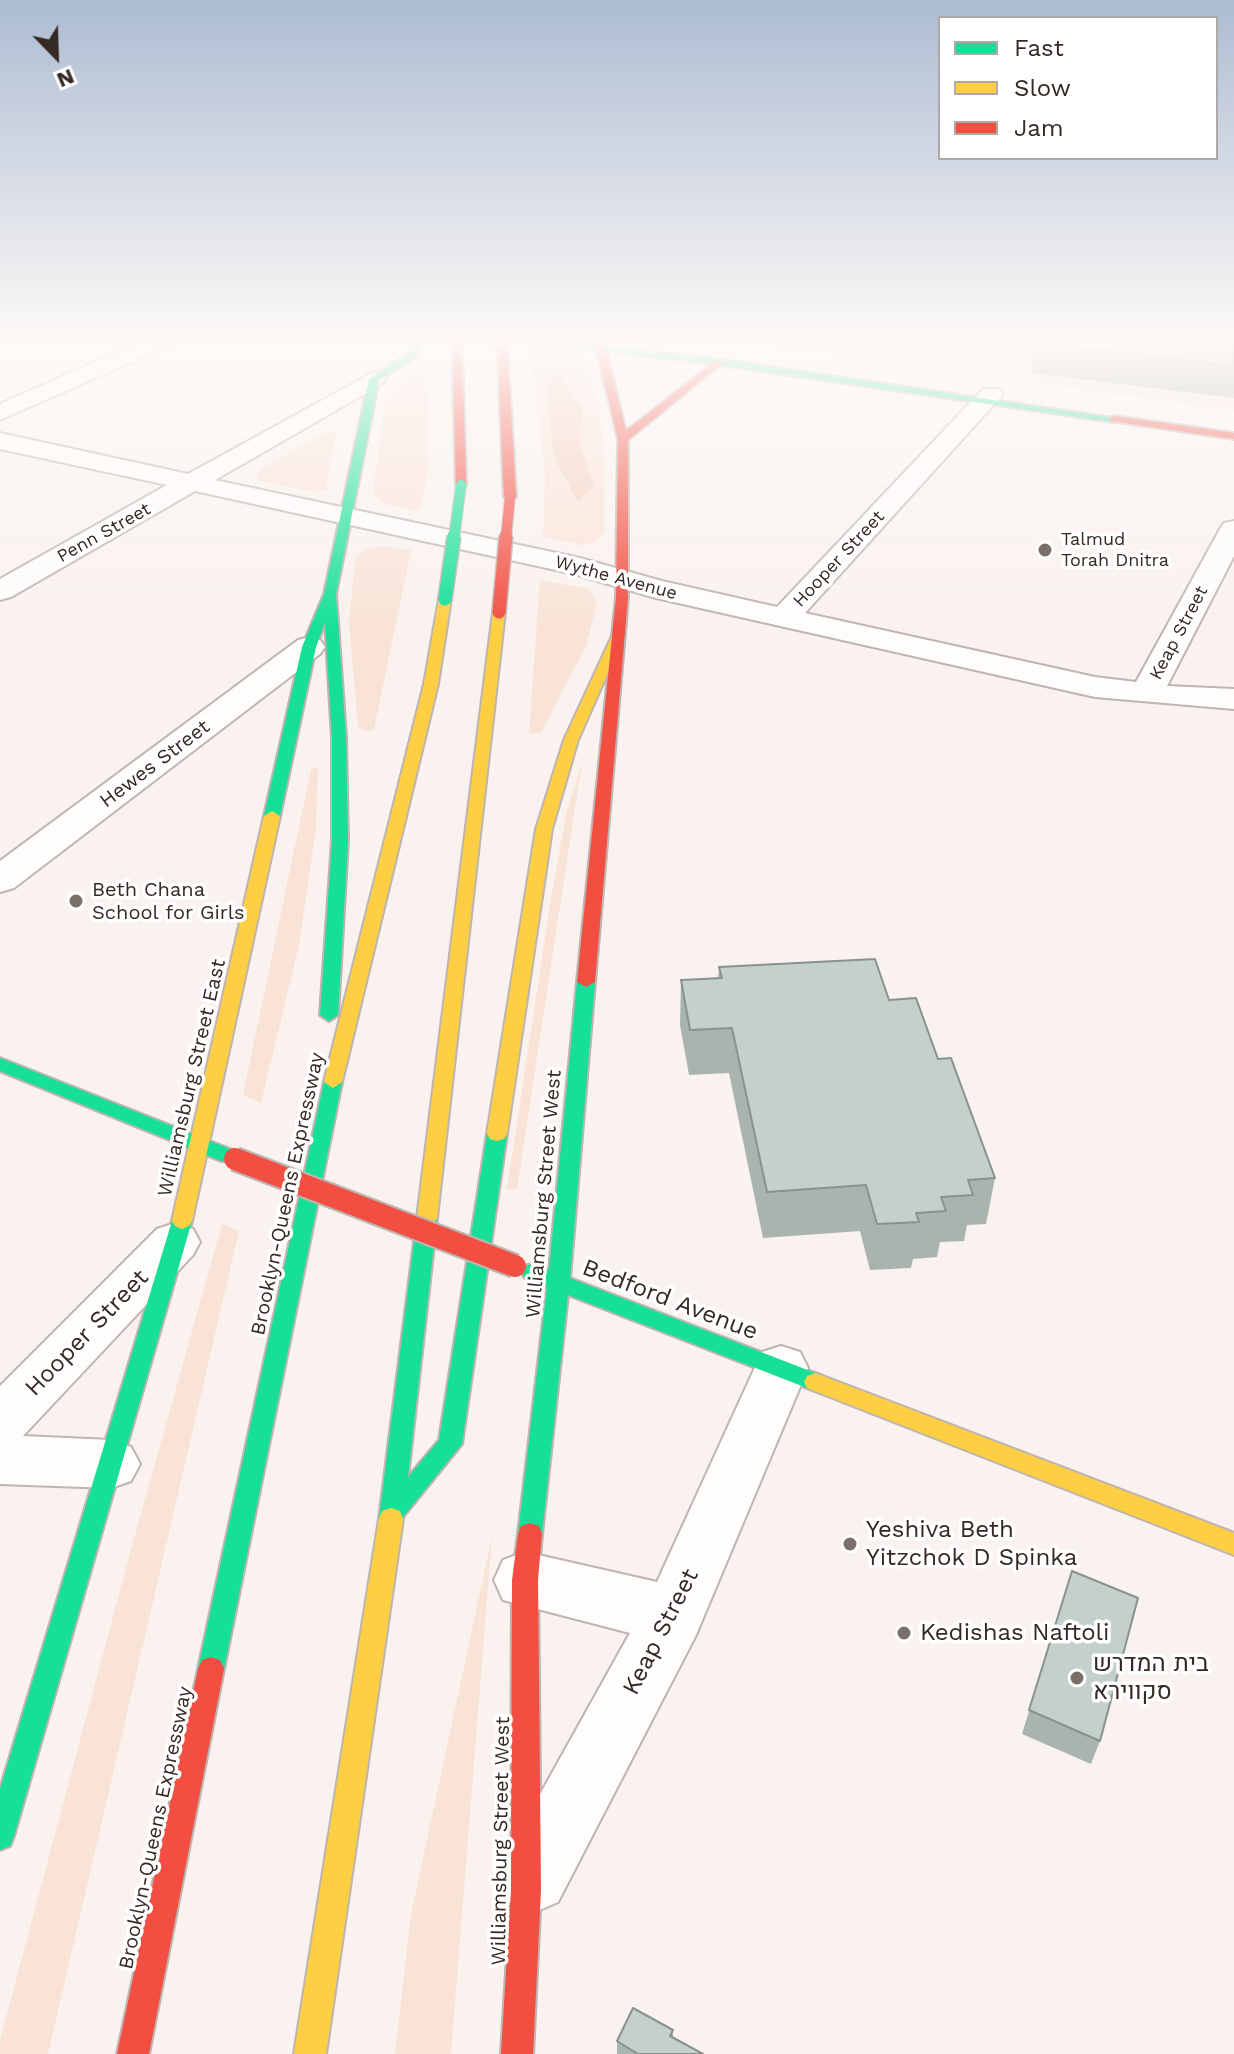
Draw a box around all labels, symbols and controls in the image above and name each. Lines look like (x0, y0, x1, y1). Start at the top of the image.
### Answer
north arrow (16, 16, 96, 96)
legend (938, 16, 1218, 160)
text: Fast (1014, 34, 1064, 62)
text: N (53, 64, 78, 93)
text: Slow (1014, 74, 1071, 102)
text: Jam (1014, 114, 1064, 142)
street label: Penn Street (53, 498, 155, 568)
street label: Hooper Street (789, 506, 889, 612)
place label: Talmud Torah Dnitra (1061, 529, 1169, 572)
marker: Talmud Torah Dnitra (1036, 541, 1054, 559)
street label: Wythe Avenue (553, 551, 679, 605)
street label: Keap Street (1145, 582, 1213, 684)
street label: Hewes Street (95, 715, 215, 813)
place label: Beth Chana School for Girls (92, 878, 245, 925)
marker: Beth Chana School for Girls (67, 892, 85, 910)
street label: Williamsburg Street East (153, 957, 231, 1199)
street label: Brooklyn-Queens Expressway (246, 1051, 330, 1337)
street label: Williamsburg Street West (521, 1069, 567, 1319)
street label: Bedford Avenue (578, 1253, 762, 1347)
street label: Hooper Street (19, 1264, 155, 1402)
place label: Yeshiva Beth Yitzchok D Spinka (866, 1516, 1077, 1572)
marker: Yeshiva Beth Yitzchok D Spinka (841, 1535, 859, 1553)
street label: Keap Street (617, 1564, 705, 1700)
place label: Kedishas Naftoli (920, 1619, 1109, 1647)
marker: Kedishas Naftoli (895, 1624, 913, 1642)
place label: בית המדרש סקווירא (1093, 1650, 1209, 1706)
marker: בית המדרש סקווירא (1068, 1669, 1086, 1687)
street label: Brooklyn-Queens Expressway (114, 1685, 198, 1971)
street label: Williamsburg Street West (487, 1716, 515, 1966)

